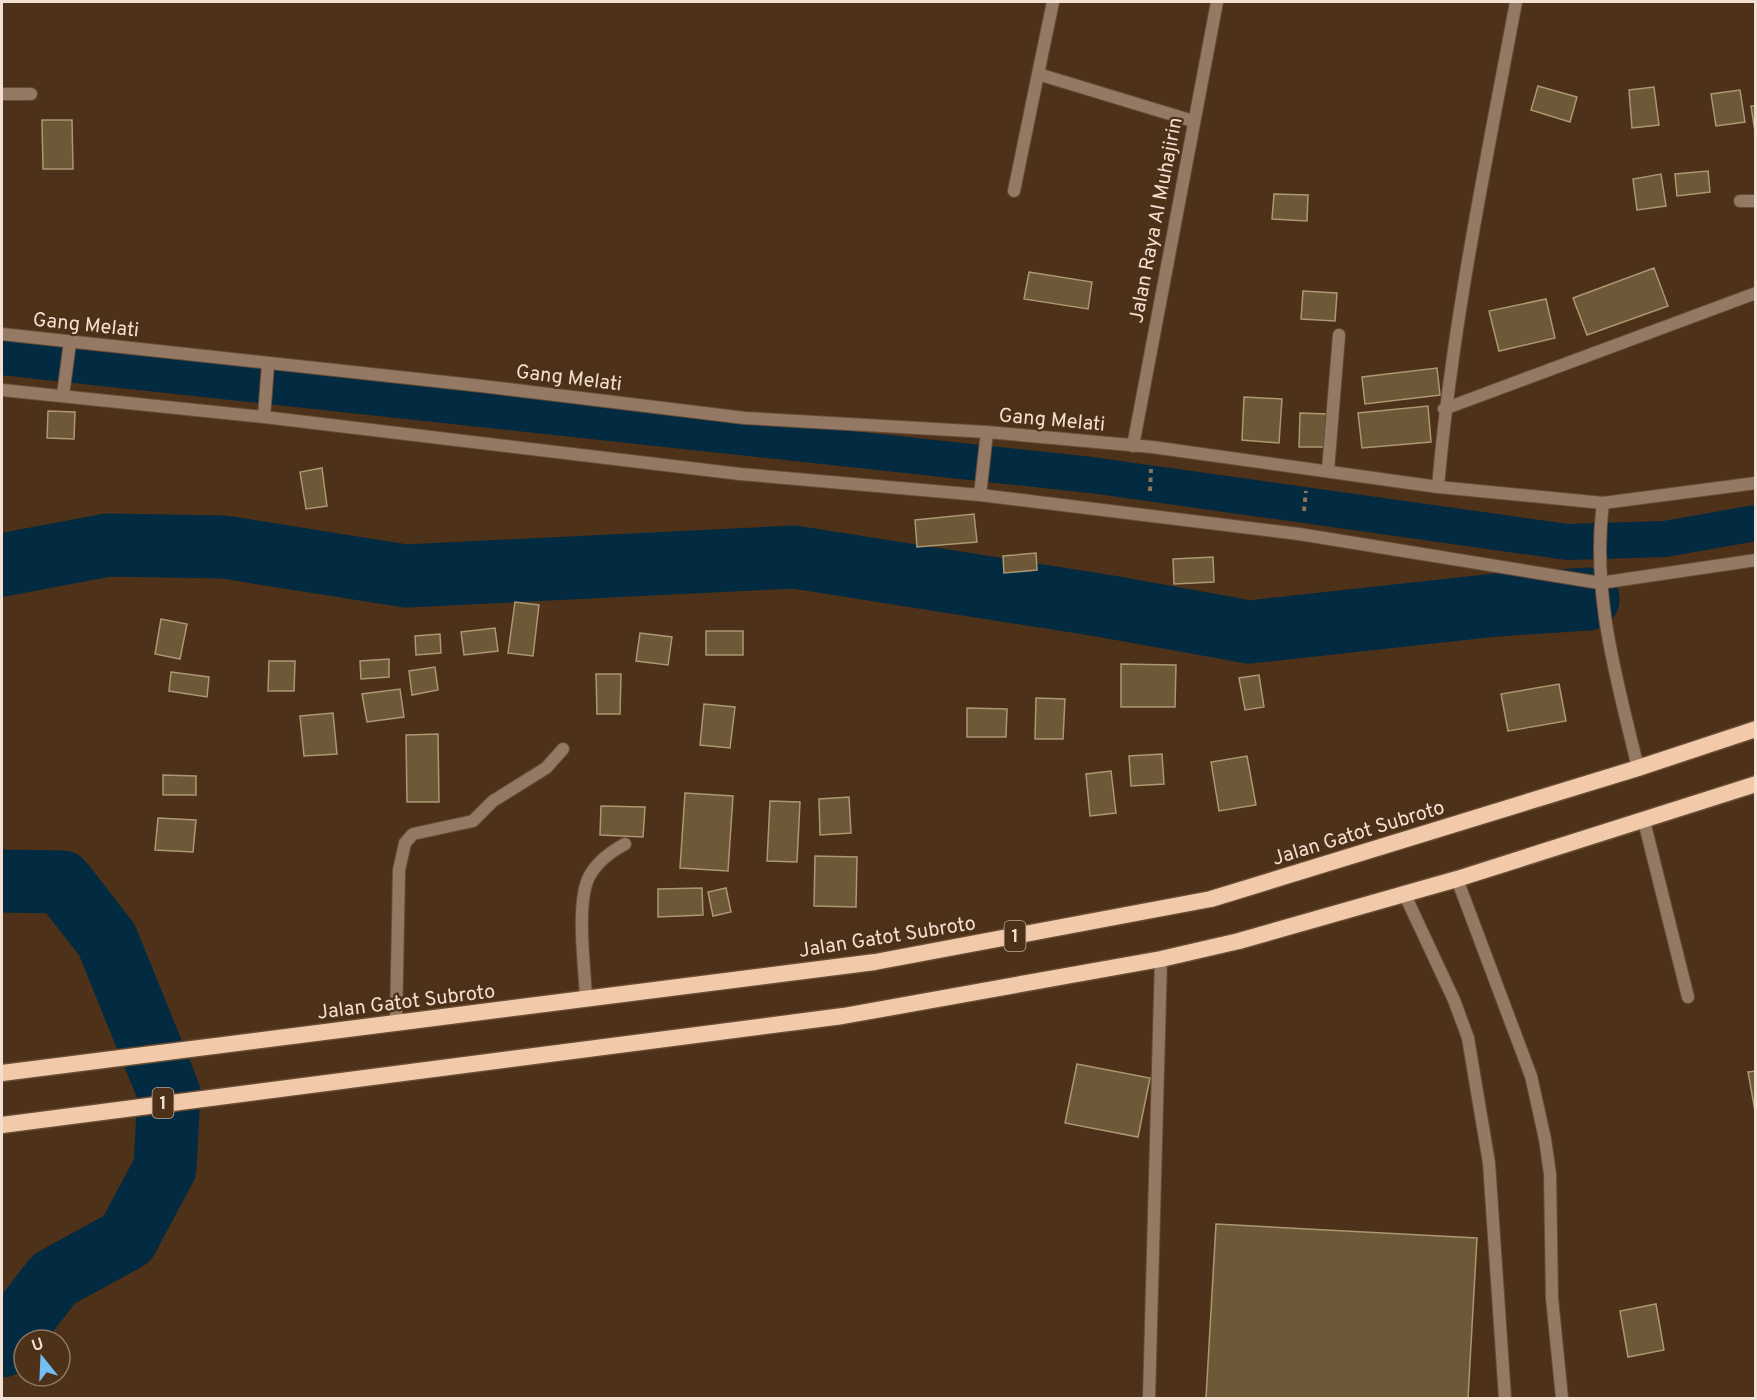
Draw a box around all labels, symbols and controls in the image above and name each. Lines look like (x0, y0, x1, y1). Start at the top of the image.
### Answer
street label: Jalan Raya Al Muhajirin (1124, 115, 1190, 326)
street label: Gang Melati (31, 307, 140, 344)
street label: Gang Melati (514, 360, 623, 398)
street label: Gang Melati (998, 403, 1106, 439)
street label: Jalan Gatot Subroto (1269, 795, 1448, 873)
street label: Jalan Gatot Subroto (797, 911, 978, 965)
road number: 1 (1004, 921, 1026, 951)
street label: Jalan Gatot Subroto (316, 979, 497, 1027)
road number: 1 (152, 1088, 174, 1118)
north arrow (12, 1328, 72, 1388)
text: U (29, 1334, 46, 1357)

